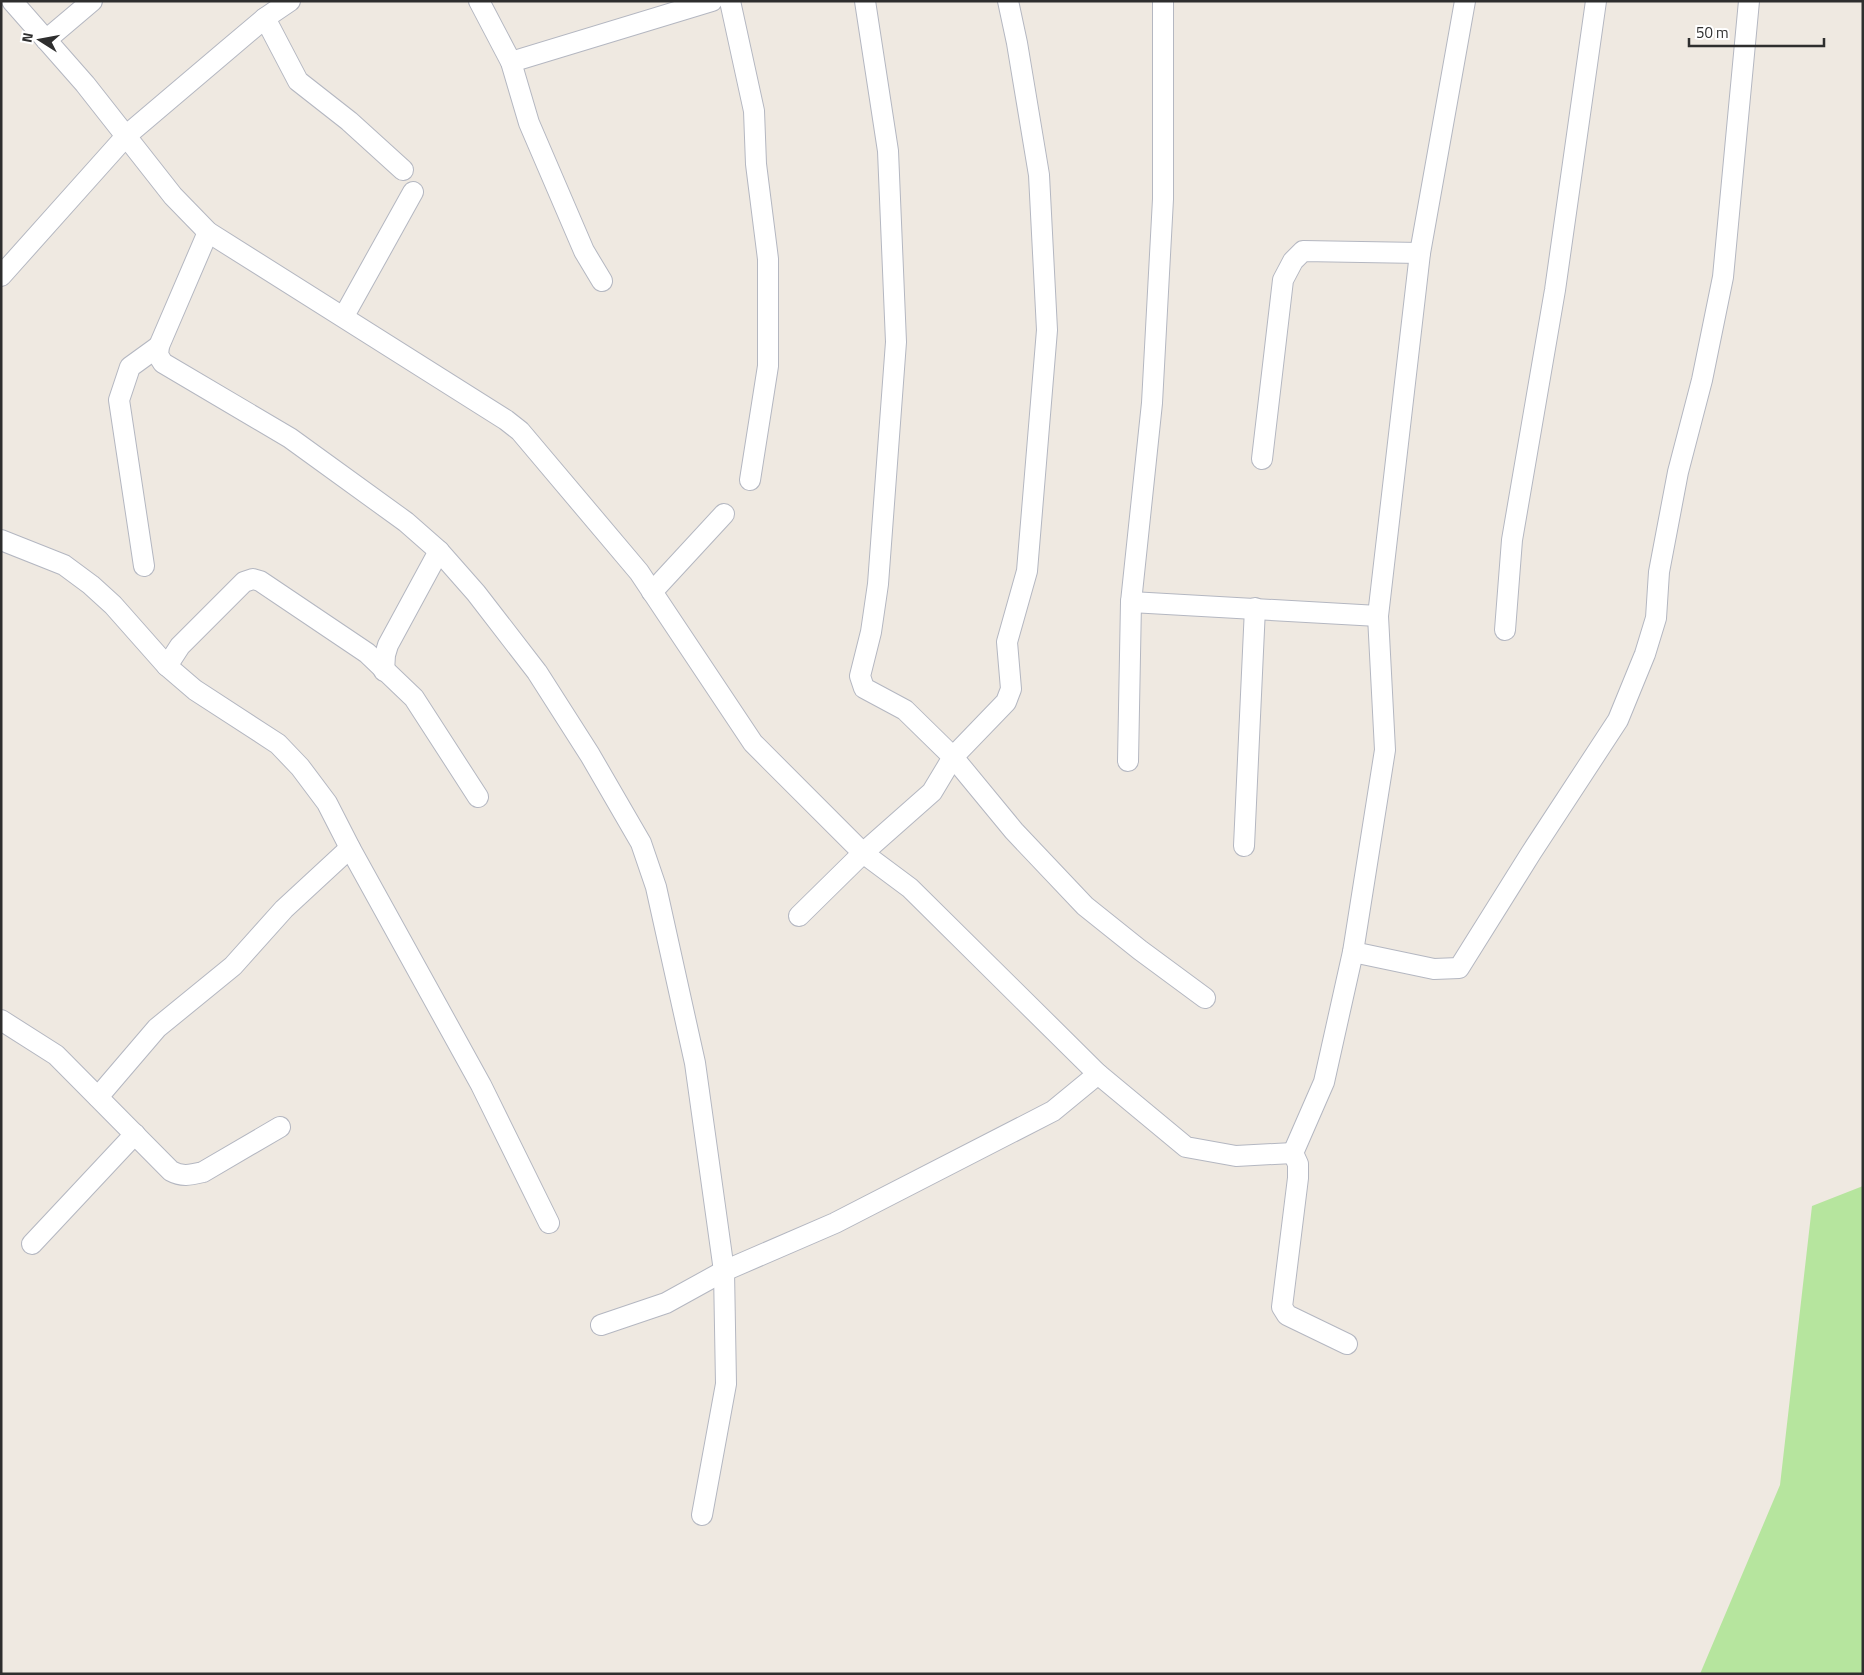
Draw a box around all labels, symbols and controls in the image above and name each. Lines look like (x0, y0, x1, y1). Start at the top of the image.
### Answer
north arrow (15, 15, 65, 65)
scale bar (1689, 15, 1824, 47)
text: 50 m (1696, 21, 1729, 44)
text: N (16, 31, 38, 44)

